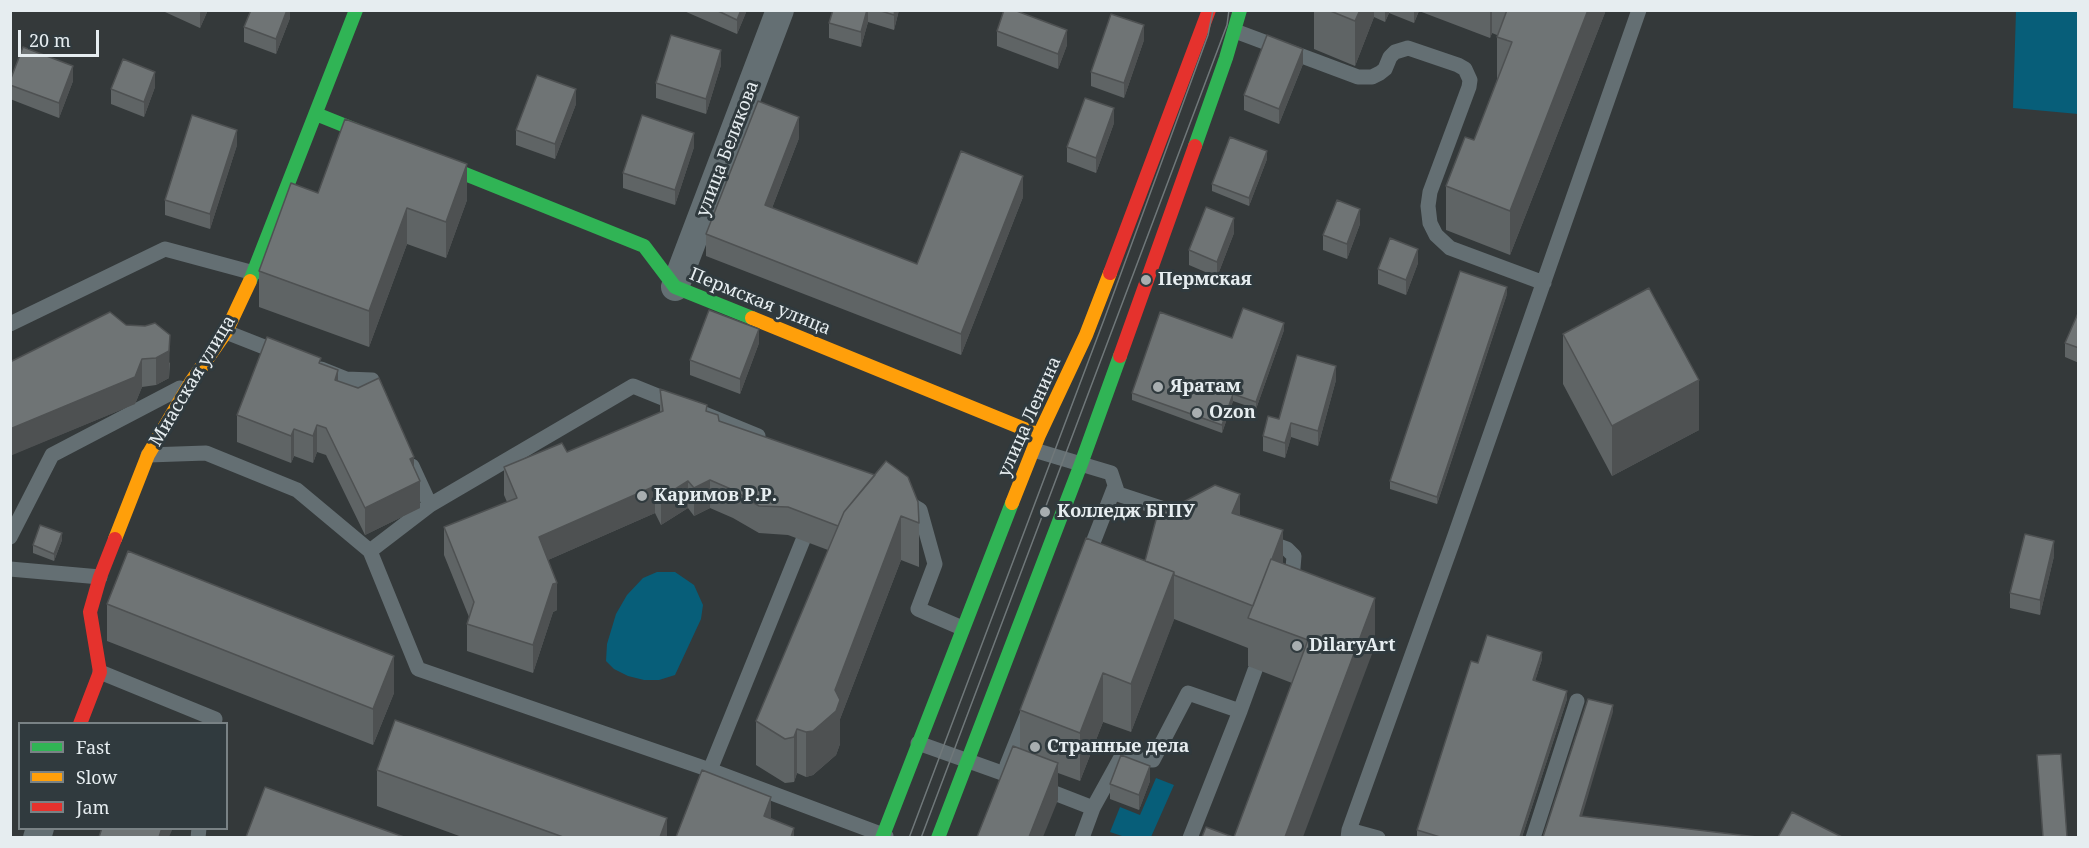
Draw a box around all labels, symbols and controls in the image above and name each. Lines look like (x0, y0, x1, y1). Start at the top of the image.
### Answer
scale bar (21, 18, 102, 56)
text: 20 m (29, 28, 71, 52)
street label: улица Белякова (692, 78, 764, 220)
street label: Пермская улица (686, 264, 834, 340)
place label: Пермская (1158, 269, 1252, 291)
marker: Пермская (1139, 273, 1153, 287)
street label: Миасская улица (145, 312, 241, 450)
street label: улица Ленина (994, 353, 1066, 481)
place label: Яратам (1170, 376, 1241, 398)
marker: Яратам (1151, 380, 1165, 394)
place label: Ozon (1209, 402, 1256, 424)
marker: Ozon (1190, 406, 1204, 420)
place label: Каримов Р.Р. (654, 485, 777, 507)
marker: Каримов Р.Р. (635, 489, 649, 503)
place label: Колледж БГПУ (1057, 501, 1195, 523)
marker: Колледж БГПУ (1038, 505, 1052, 519)
place label: DilaryArt (1309, 635, 1395, 657)
marker: DilaryArt (1290, 639, 1304, 653)
legend (18, 722, 228, 830)
text: Fast (76, 735, 111, 759)
place label: Странные дела (1047, 736, 1189, 758)
marker: Странные дела (1028, 740, 1042, 754)
text: Slow (76, 765, 117, 789)
text: Jam (76, 795, 110, 819)

